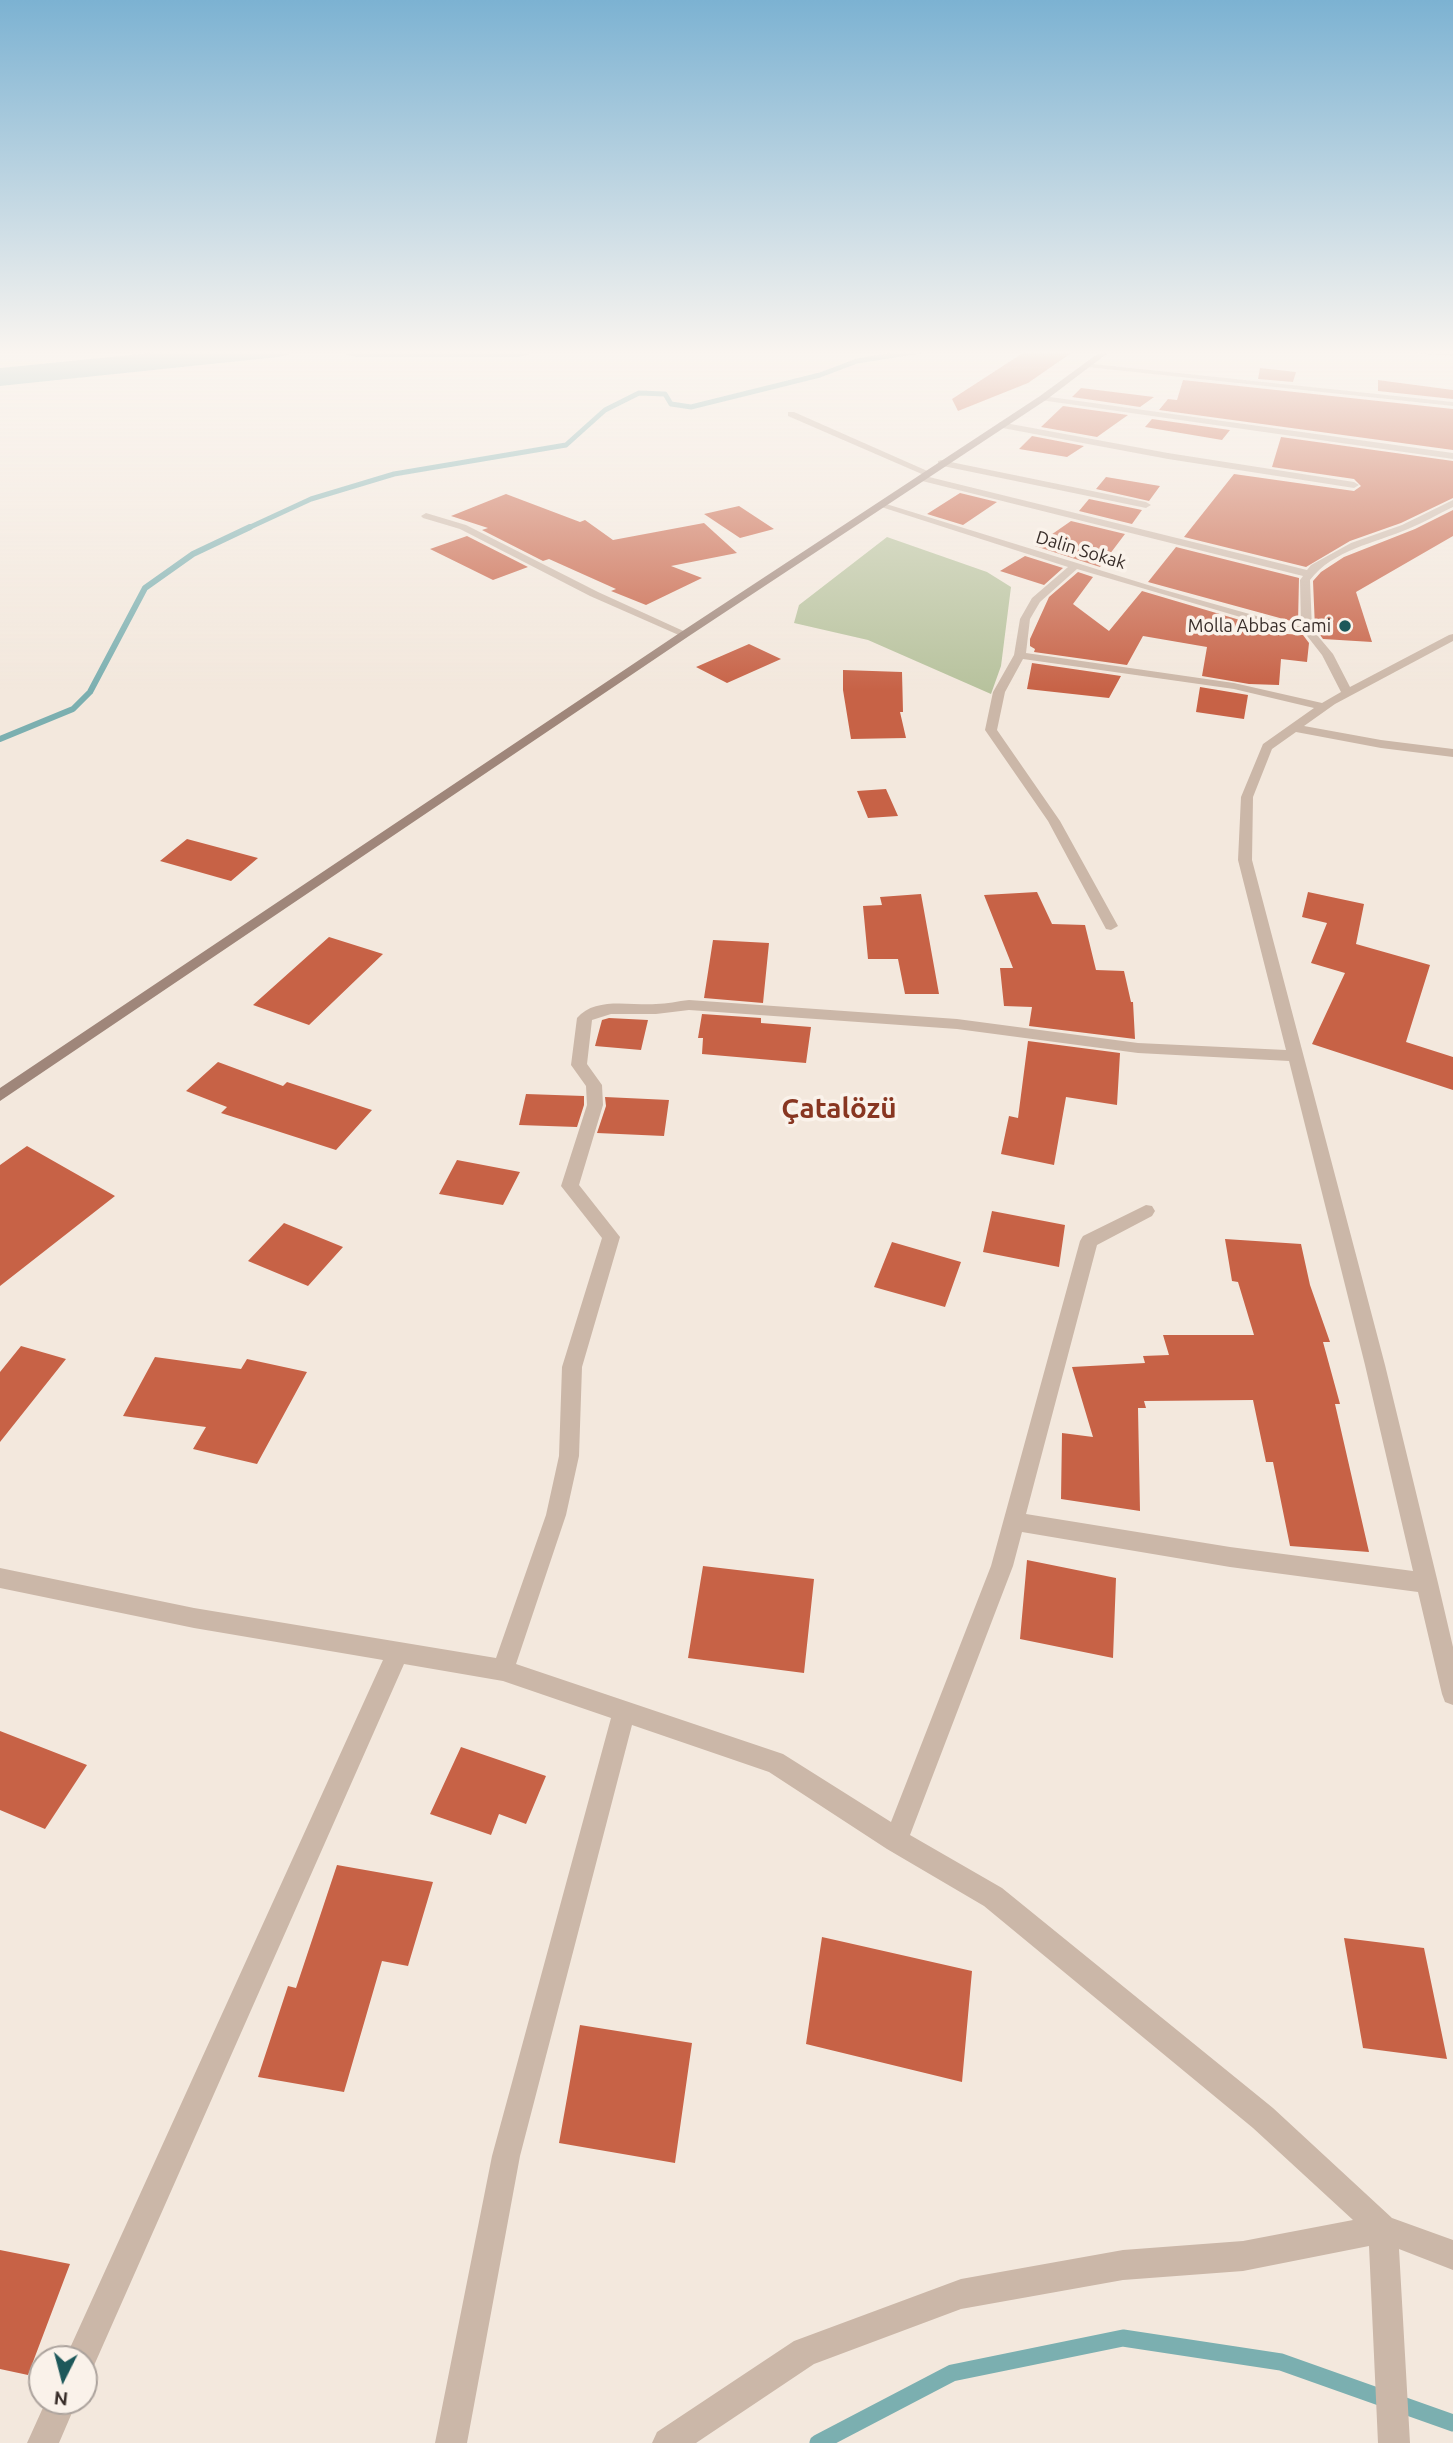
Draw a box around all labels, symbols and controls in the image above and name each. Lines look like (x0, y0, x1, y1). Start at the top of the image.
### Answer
street label: Dalin Sokak (1033, 526, 1129, 574)
place label: Molla Abbas Cami (1188, 615, 1331, 637)
marker: Molla Abbas Cami (1337, 618, 1353, 634)
district label: Çatalözü (781, 1092, 897, 1126)
north arrow (28, 2345, 98, 2415)
text: N (53, 2387, 69, 2411)

